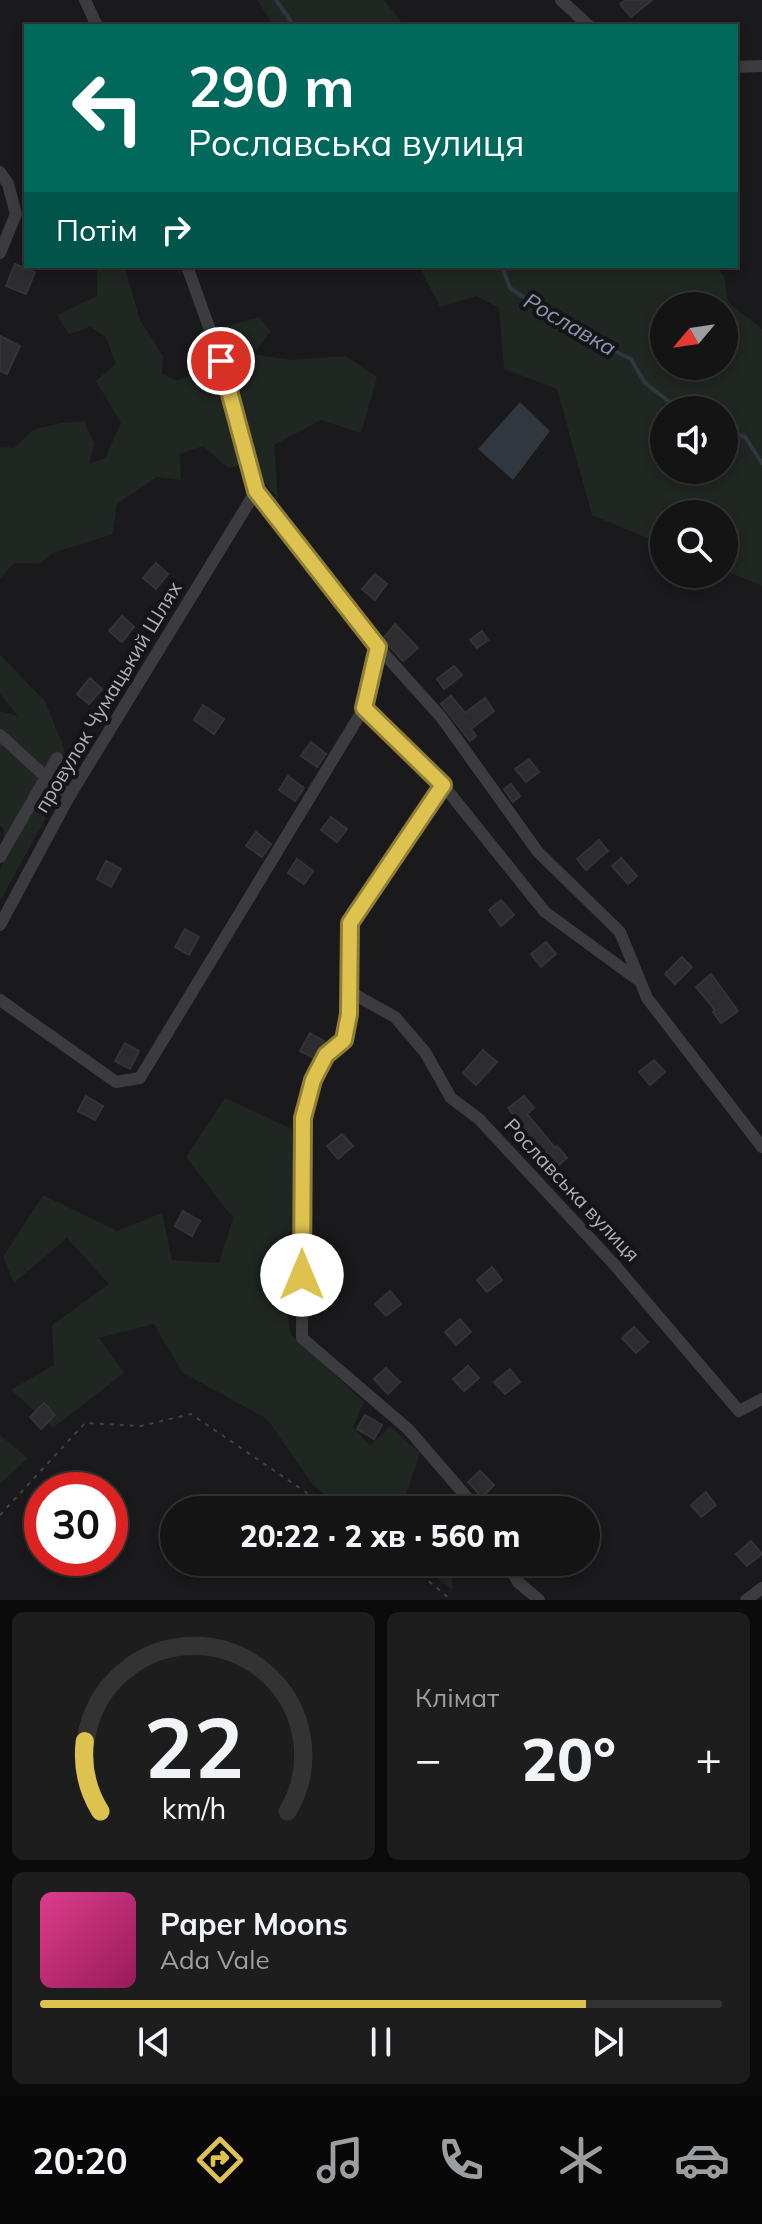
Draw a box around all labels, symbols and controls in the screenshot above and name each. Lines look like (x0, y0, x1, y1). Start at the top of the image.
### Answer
text: 290 m (188, 51, 355, 121)
icon: left (56, 56, 160, 160)
text: Рославська вулиця (188, 120, 525, 165)
icon: right (154, 208, 198, 252)
text: Потім (56, 211, 138, 249)
water label: Рославка (519, 286, 621, 362)
north arrow (650, 292, 738, 380)
map controls (650, 292, 738, 588)
pin (187, 327, 255, 395)
icon: arrive (199, 339, 243, 383)
button: sound (650, 396, 738, 484)
button: search (650, 500, 738, 588)
street label: провулок Чумацький Шлях (29, 577, 187, 817)
street label: Рославська вулиця (499, 1113, 645, 1267)
position arrow (260, 1233, 344, 1317)
speed limit sign: 30 (24, 1472, 128, 1576)
text: 20:22 · 2 хв · 560 m (240, 1517, 520, 1555)
text: Клімат (415, 1681, 499, 1714)
text: 22 (144, 1694, 243, 1799)
text: 20° (521, 1721, 616, 1796)
text: − (415, 1731, 441, 1786)
text: + (696, 1731, 722, 1786)
text: km/h (161, 1790, 226, 1826)
text: Paper Moons (160, 1905, 348, 1943)
text: Ada Vale (160, 1943, 270, 1976)
icon: previous (132, 2020, 176, 2064)
icon: pause (359, 2020, 403, 2064)
icon: next (586, 2020, 630, 2064)
icon: directions (192, 2132, 248, 2188)
icon: music (312, 2132, 368, 2188)
icon: phone (433, 2132, 489, 2188)
icon: climate (553, 2132, 609, 2188)
icon: car (674, 2132, 730, 2188)
text: 20:20 (32, 2138, 128, 2183)

